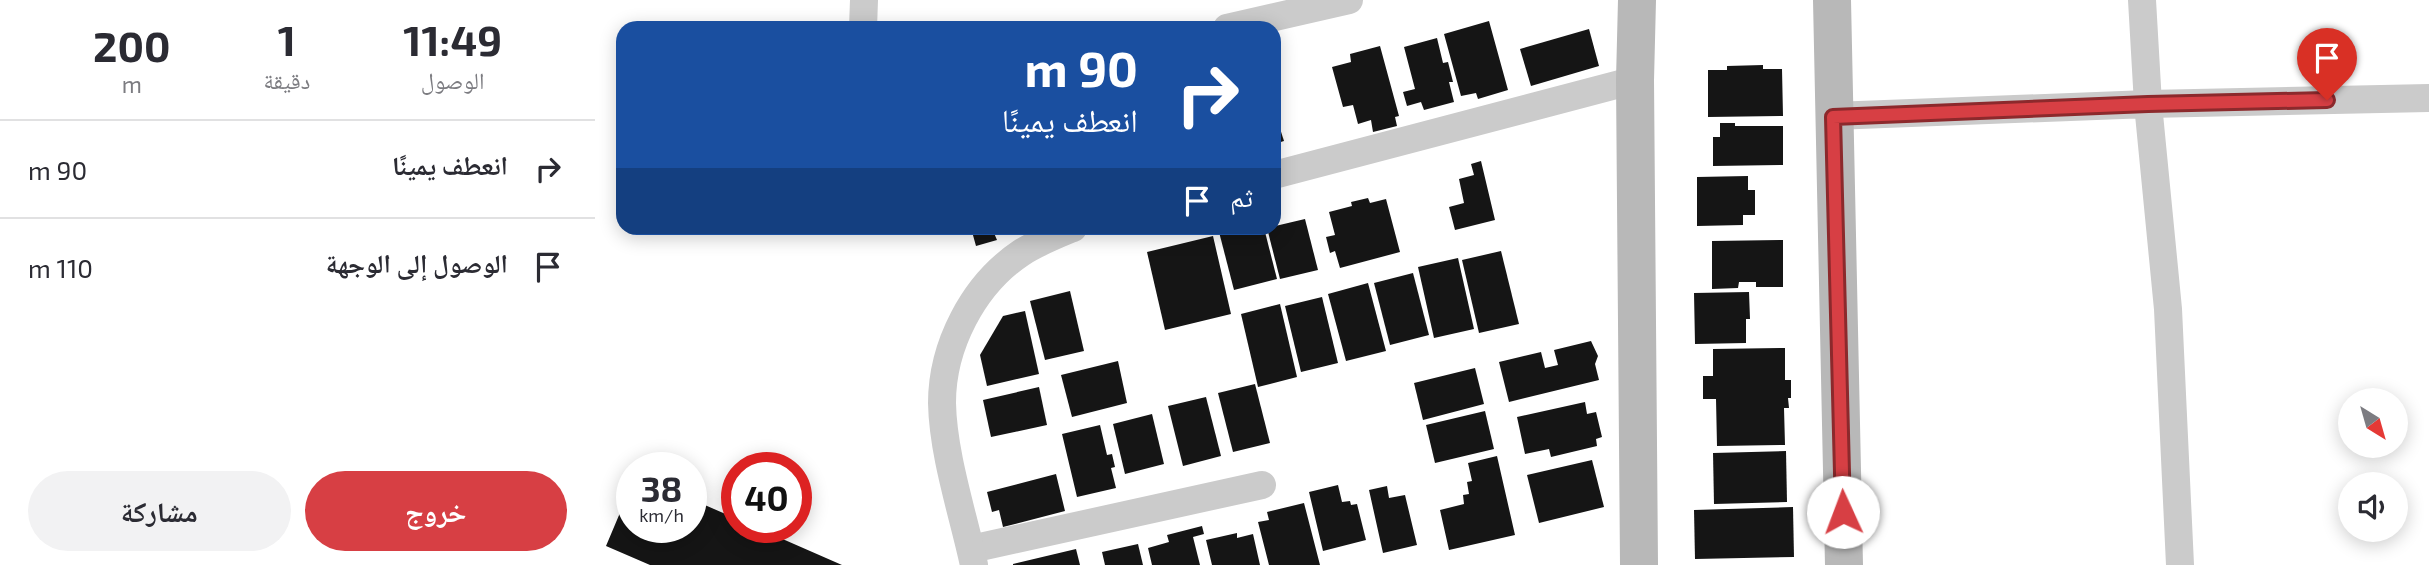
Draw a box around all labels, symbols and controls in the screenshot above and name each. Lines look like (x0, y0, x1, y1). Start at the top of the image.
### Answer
text: 1 (278, 14, 296, 64)
text: 11:49 (403, 14, 502, 64)
text: 200 (93, 20, 170, 70)
pin (2297, 28, 2357, 100)
text: 90 m (1024, 38, 1138, 97)
icon: arrive (2308, 39, 2346, 77)
icon: right (1162, 49, 1253, 140)
text: دقيقة (264, 66, 310, 94)
text: الوصول (421, 66, 484, 94)
text: m (122, 70, 142, 98)
text: انعطف يمينًا (1002, 100, 1138, 138)
text: انعطف يمينًا (392, 149, 508, 180)
icon: right (529, 150, 567, 188)
text: 90 m (28, 154, 87, 185)
text: ثم (1230, 181, 1253, 212)
icon: arrive (1178, 182, 1216, 220)
text: الوصول إلى الوجهة (326, 247, 508, 278)
icon: arrive (529, 248, 567, 286)
text: 110 m (28, 252, 93, 283)
north arrow (2338, 388, 2408, 458)
map controls (2338, 388, 2408, 542)
speed limit sign: 40 (721, 452, 812, 543)
text: 38 (641, 467, 682, 509)
button: مشاركة (28, 471, 291, 551)
button: خروج (305, 471, 567, 551)
button: sound (2338, 472, 2408, 542)
position arrow (1806, 475, 1880, 549)
text: km/h (639, 504, 684, 526)

